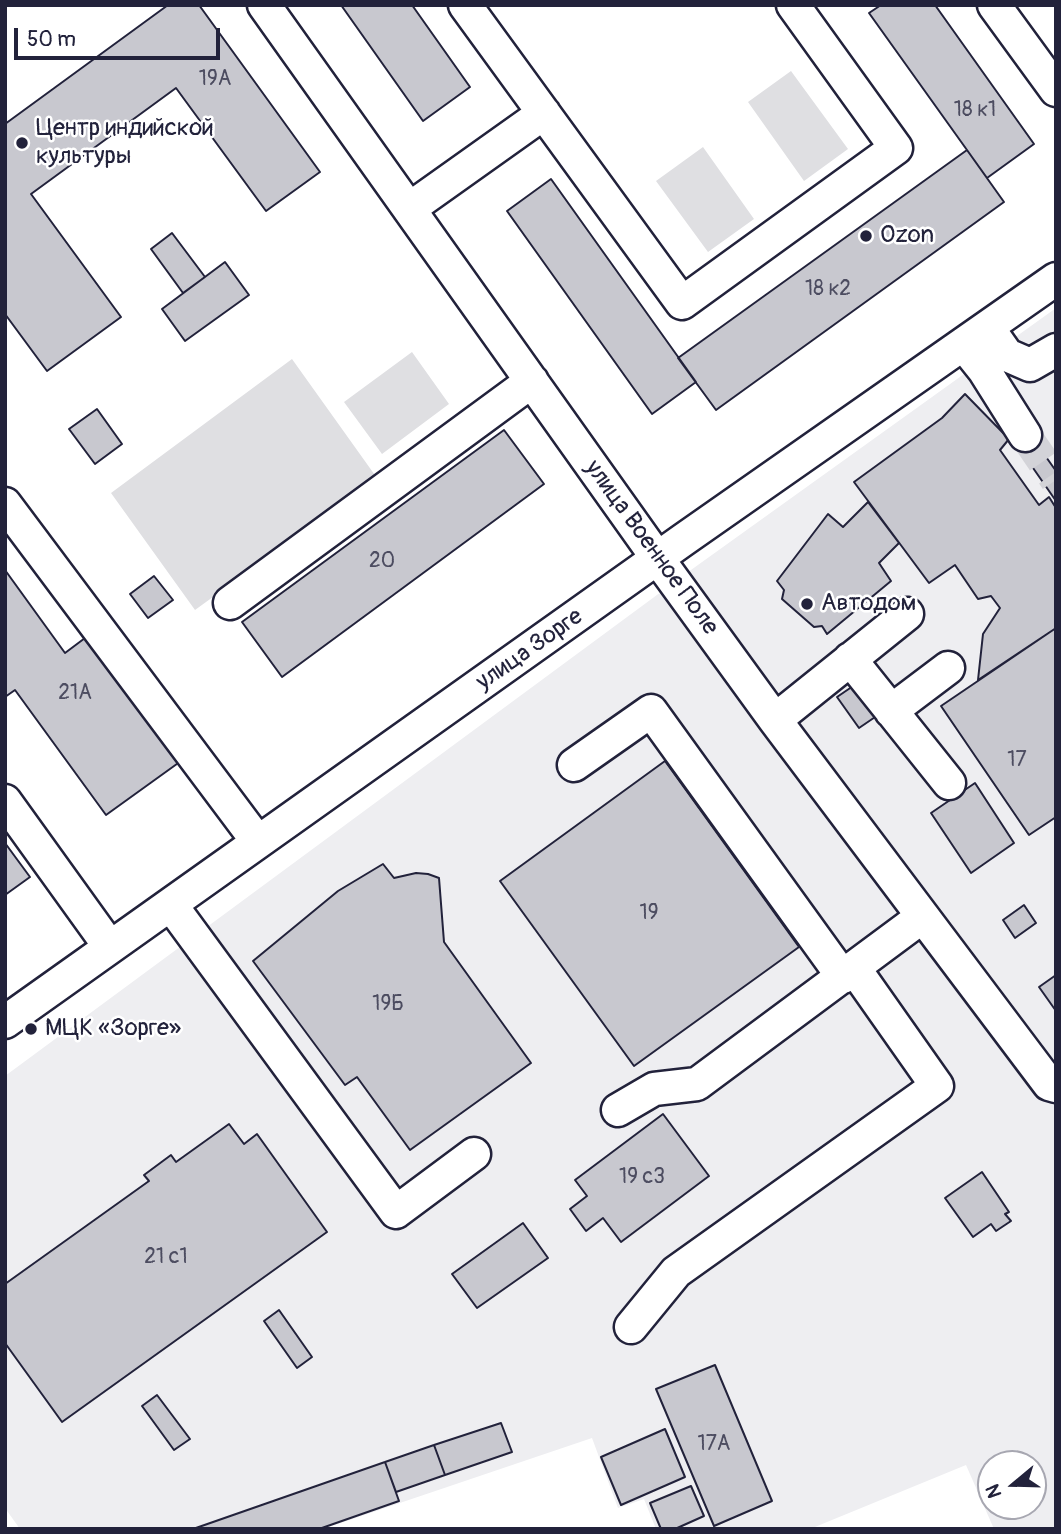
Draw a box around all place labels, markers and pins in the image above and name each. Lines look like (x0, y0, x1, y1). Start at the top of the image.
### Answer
place label: Центр индийской культуры (36, 115, 214, 171)
marker: Центр индийской культуры (14, 135, 30, 151)
place label: Ozon (880, 222, 934, 250)
marker: Ozon (858, 228, 874, 244)
place label: Автодом (821, 590, 916, 618)
marker: Автодом (799, 596, 815, 612)
place label: МЦК «Зорге» (45, 1015, 181, 1043)
marker: МЦК «Зорге» (23, 1021, 39, 1037)

